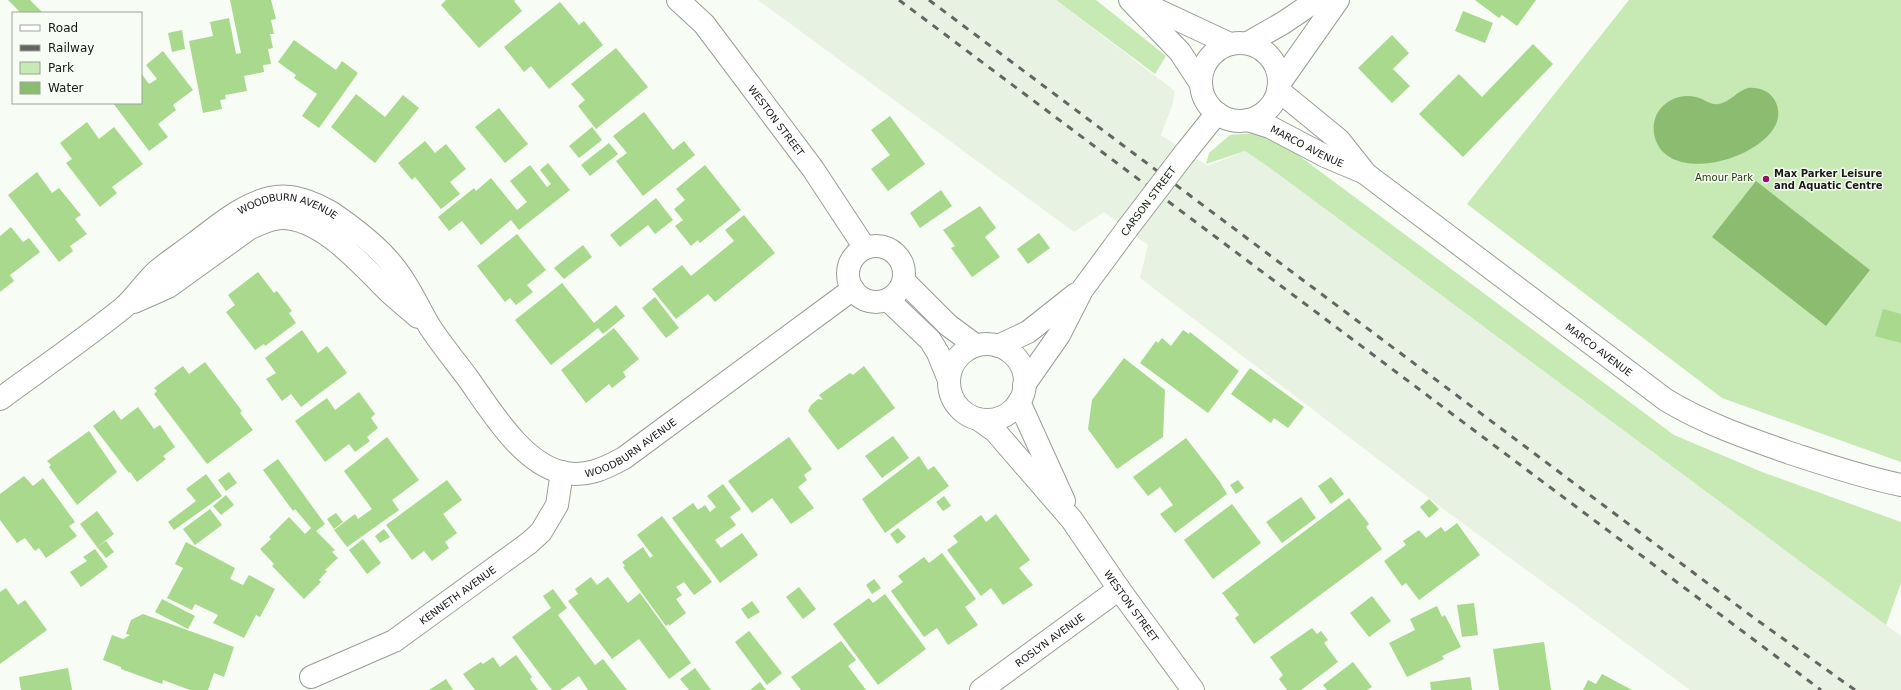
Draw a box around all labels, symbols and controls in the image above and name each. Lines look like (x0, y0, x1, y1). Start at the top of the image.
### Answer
legend (12, 12, 142, 104)
text: Road (48, 21, 78, 35)
text: Railway (48, 41, 94, 55)
text: Park (48, 61, 74, 75)
text: Water (48, 81, 84, 95)
street label: WESTON STREET (746, 83, 807, 159)
street label: MARCO AVENUE (1269, 123, 1345, 169)
street label: CARSON STREET (1119, 164, 1179, 238)
place label: Max Parker Leisure and Aquatic Centre (1774, 168, 1883, 191)
park label: Amour Park (1695, 172, 1753, 183)
marker: Max Parker Leisure and Aquatic Centre (1761, 174, 1771, 184)
street label: WOODBURN AVENUE (236, 191, 340, 221)
street label: MARCO AVENUE (1563, 321, 1634, 379)
street label: WOODBURN AVENUE (584, 416, 679, 479)
street label: KENNETH AVENUE (418, 564, 498, 627)
street label: WESTON STREET (1102, 568, 1161, 645)
street label: ROSLYN AVENUE (1013, 611, 1087, 669)

